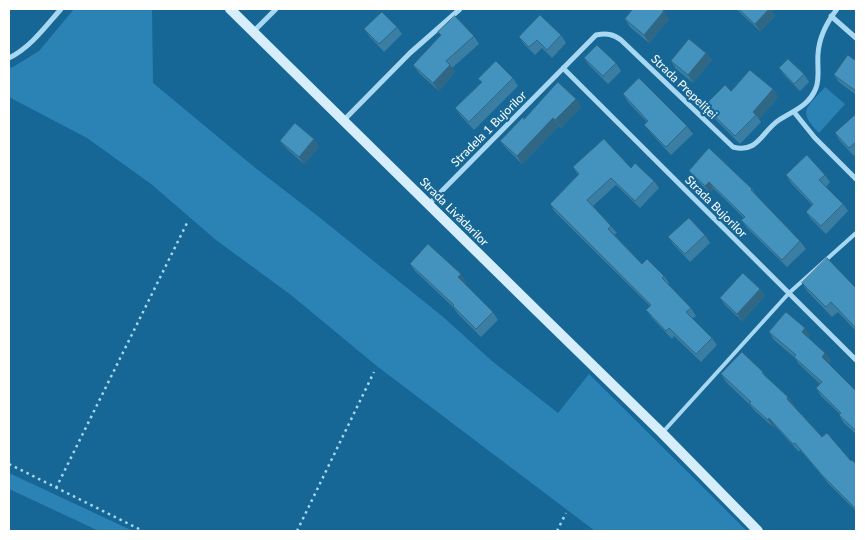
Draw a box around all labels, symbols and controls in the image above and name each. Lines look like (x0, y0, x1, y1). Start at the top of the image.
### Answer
street label: Strada Prepeliței (648, 52, 720, 122)
street label: Stradela 1 Bujorilor (448, 88, 530, 170)
street label: Strada Bujorilor (682, 173, 750, 241)
street label: Strada Livădarilor (417, 175, 491, 249)

